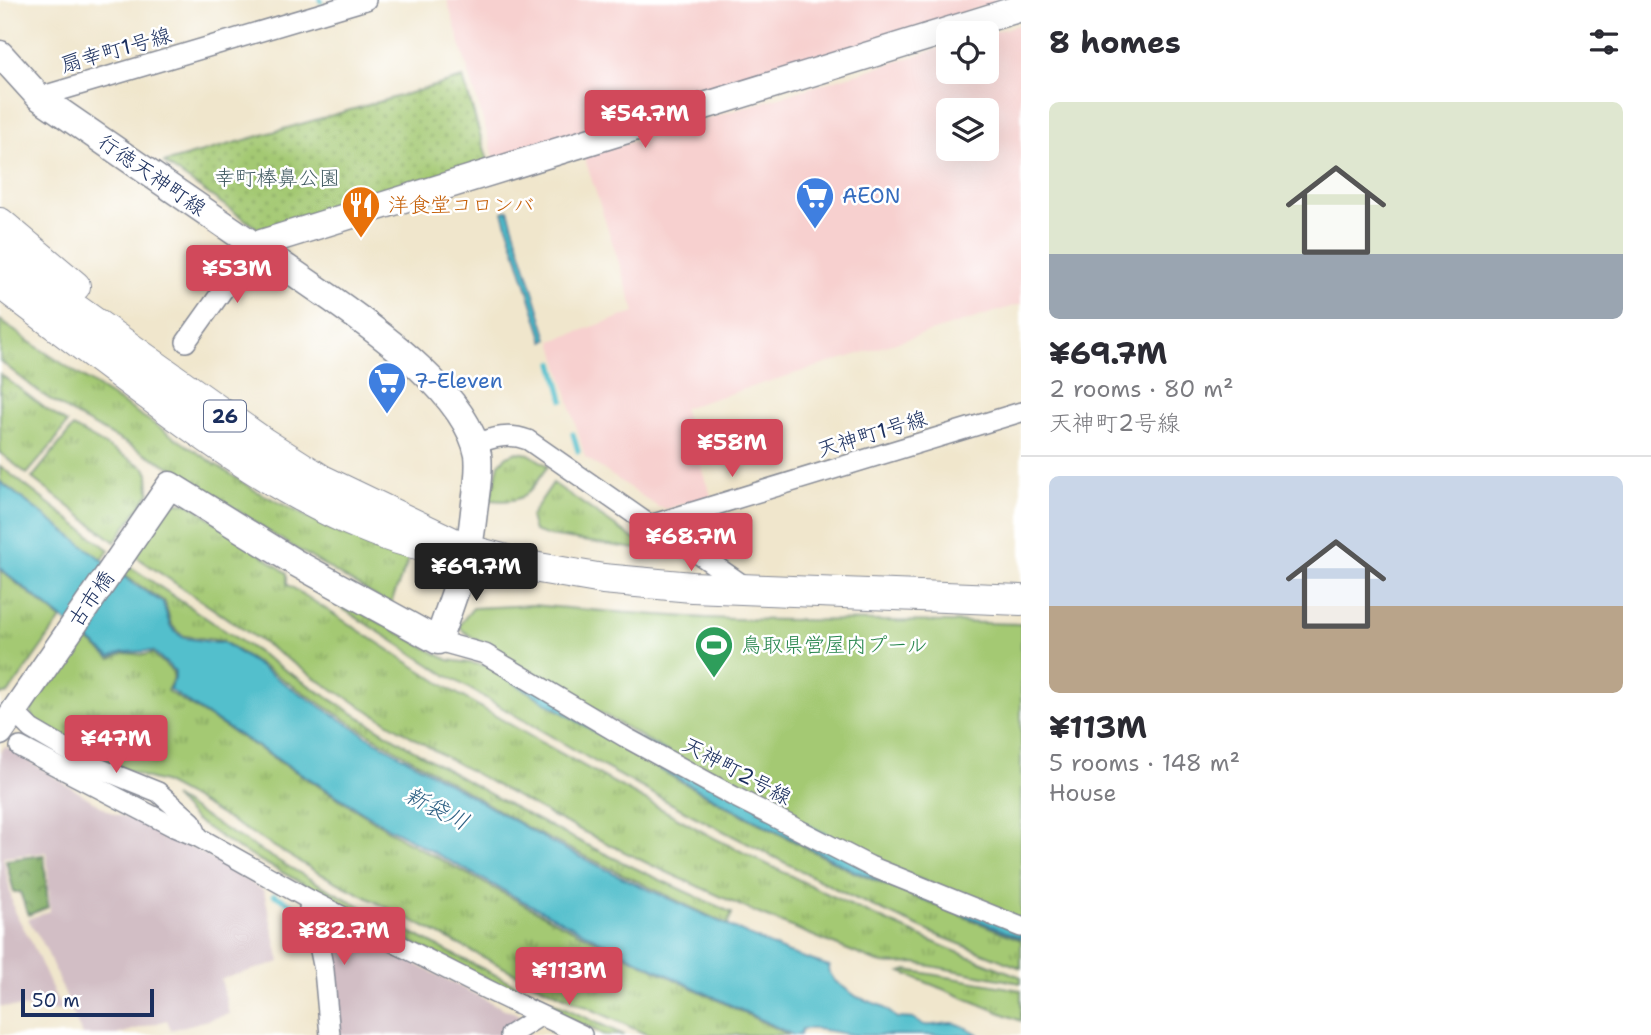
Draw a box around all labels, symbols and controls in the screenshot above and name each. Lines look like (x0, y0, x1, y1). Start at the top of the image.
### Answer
street label: 扇幸町1号線 (57, 21, 175, 79)
map controls (936, 21, 999, 161)
button: locate (936, 21, 999, 84)
text: 8 homes (1049, 22, 1181, 63)
icon: filters (1585, 23, 1623, 61)
pin: ¥54.7M (588, 90, 702, 150)
text: ¥54.7M (601, 98, 689, 128)
button: layers (936, 98, 999, 161)
street label: 行徳天神町線 (92, 127, 212, 223)
icon: home (1273, 147, 1399, 273)
park label: 幸町棒鼻公園 (214, 164, 340, 192)
supermarket icon: AEON (794, 175, 836, 230)
place label: AEON (842, 182, 901, 210)
restaurant icon: 洋食堂コロンバ (340, 184, 382, 239)
place label: 洋食堂コロンバ (388, 191, 534, 219)
pin: ¥53M (196, 246, 278, 305)
text: ¥53M (202, 253, 272, 283)
text: ¥69.7M (1049, 333, 1167, 374)
supermarket icon: 7-Eleven (366, 360, 408, 415)
place label: 7-Eleven (414, 367, 503, 395)
text: 2 rooms · 80 m² (1049, 374, 1234, 404)
road number: 26 (204, 400, 246, 432)
street label: 天神町1号線 (814, 404, 930, 464)
text: 天神町2号線 (1049, 408, 1180, 438)
pin: ¥58M (691, 420, 773, 479)
text: ¥58M (697, 427, 767, 457)
pin: ¥68.7M (634, 514, 748, 573)
text: ¥68.7M (645, 521, 737, 551)
icon: home (1273, 521, 1399, 647)
pin: ¥69.7M (419, 544, 533, 603)
text: ¥69.7M (431, 551, 521, 581)
street label: 古市橋 (61, 565, 121, 633)
sports icon: 鳥取県営屋内プール (693, 624, 735, 679)
place label: 鳥取県営屋内プール (741, 631, 927, 659)
text: ¥113M (1049, 707, 1147, 748)
pin: ¥47M (75, 716, 157, 775)
text: ¥47M (81, 723, 151, 753)
street label: 天神町2号線 (678, 731, 796, 811)
text: 5 rooms · 148 m² (1049, 748, 1240, 778)
text: House (1049, 778, 1117, 808)
water label: 新袋川 (399, 779, 475, 837)
pin: ¥82.7M (287, 908, 401, 967)
text: ¥82.7M (298, 915, 390, 945)
pin: ¥113M (520, 948, 618, 1007)
text: ¥113M (531, 955, 607, 985)
scale bar (21, 986, 154, 1018)
text: 50 m (32, 988, 80, 1013)

